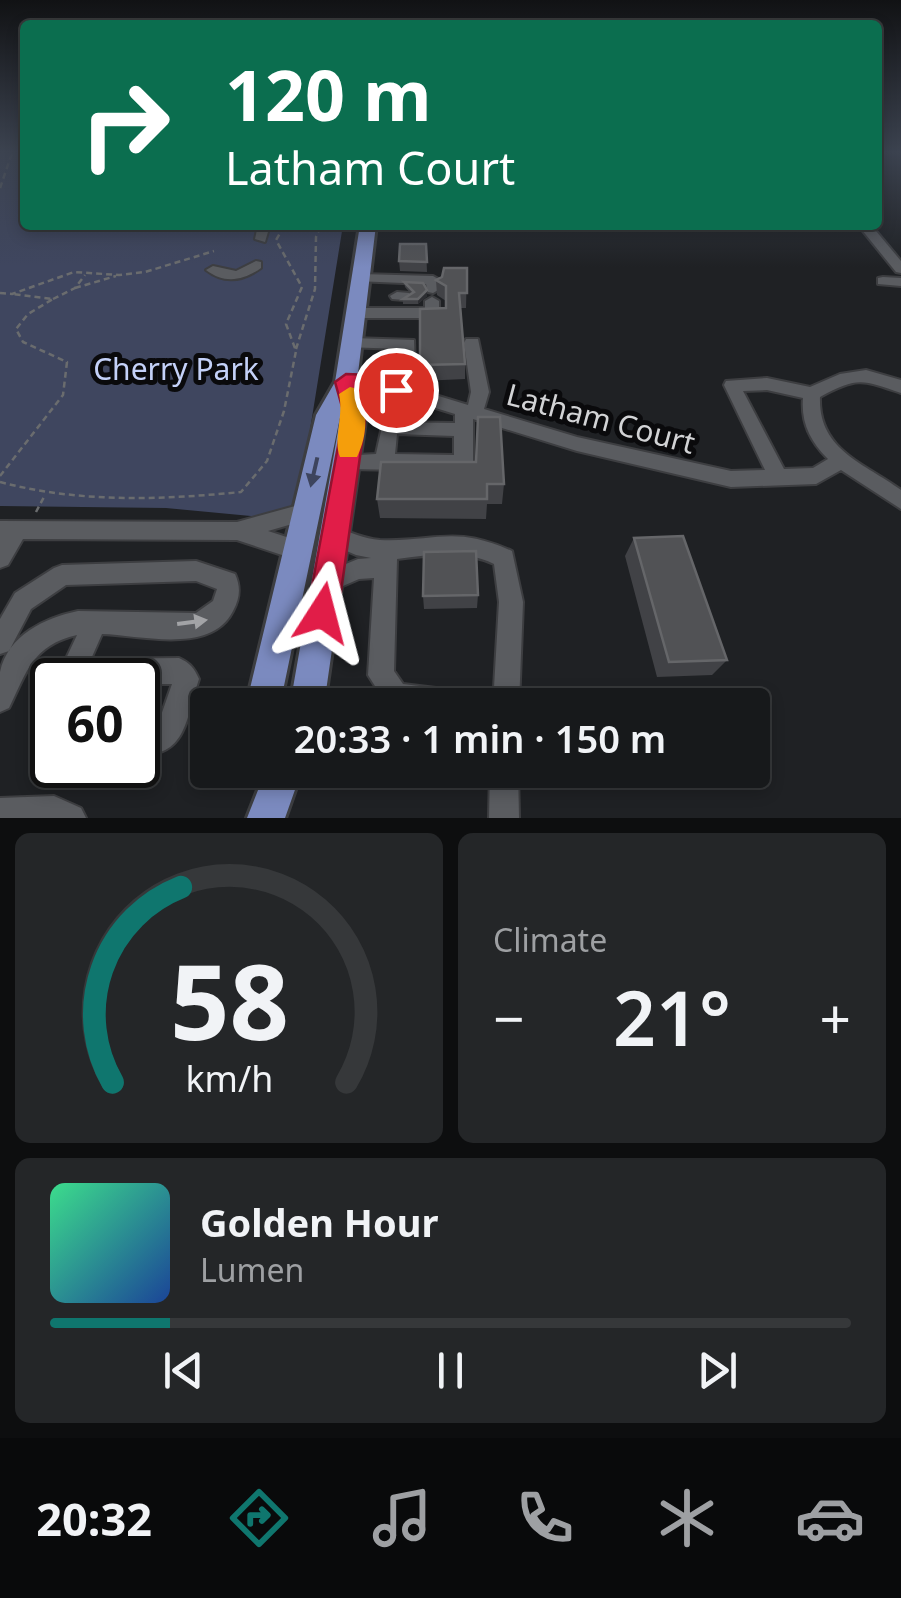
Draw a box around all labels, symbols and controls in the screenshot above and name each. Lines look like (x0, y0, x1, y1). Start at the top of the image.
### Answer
text: 120 m (225, 46, 432, 142)
icon: right (60, 60, 190, 190)
text: Latham Court (225, 137, 515, 198)
park label: Cherry Park (93, 348, 259, 389)
pin (354, 348, 439, 433)
icon: arrive (369, 363, 424, 418)
street label: Latham Court (502, 373, 700, 463)
one-way arrow (306, 457, 321, 488)
position arrow (270, 561, 374, 665)
one-way arrow (177, 614, 208, 630)
speed limit sign: 60 (30, 658, 160, 788)
text: 20:33 · 1 min · 150 m (294, 712, 666, 764)
text: Climate (493, 918, 607, 961)
text: 58 (170, 929, 288, 1070)
text: 21° (613, 966, 731, 1068)
text: − (493, 980, 524, 1055)
text: + (820, 980, 851, 1055)
text: km/h (185, 1054, 273, 1102)
text: Golden Hour (200, 1196, 438, 1248)
text: Lumen (200, 1248, 304, 1291)
icon: previous (156, 1343, 211, 1398)
icon: pause (423, 1343, 478, 1398)
icon: next (690, 1343, 745, 1398)
icon: directions (224, 1483, 294, 1553)
icon: music (367, 1483, 437, 1553)
icon: phone (510, 1483, 580, 1553)
icon: climate (652, 1483, 722, 1553)
icon: car (795, 1483, 865, 1553)
text: 20:32 (36, 1488, 152, 1549)

